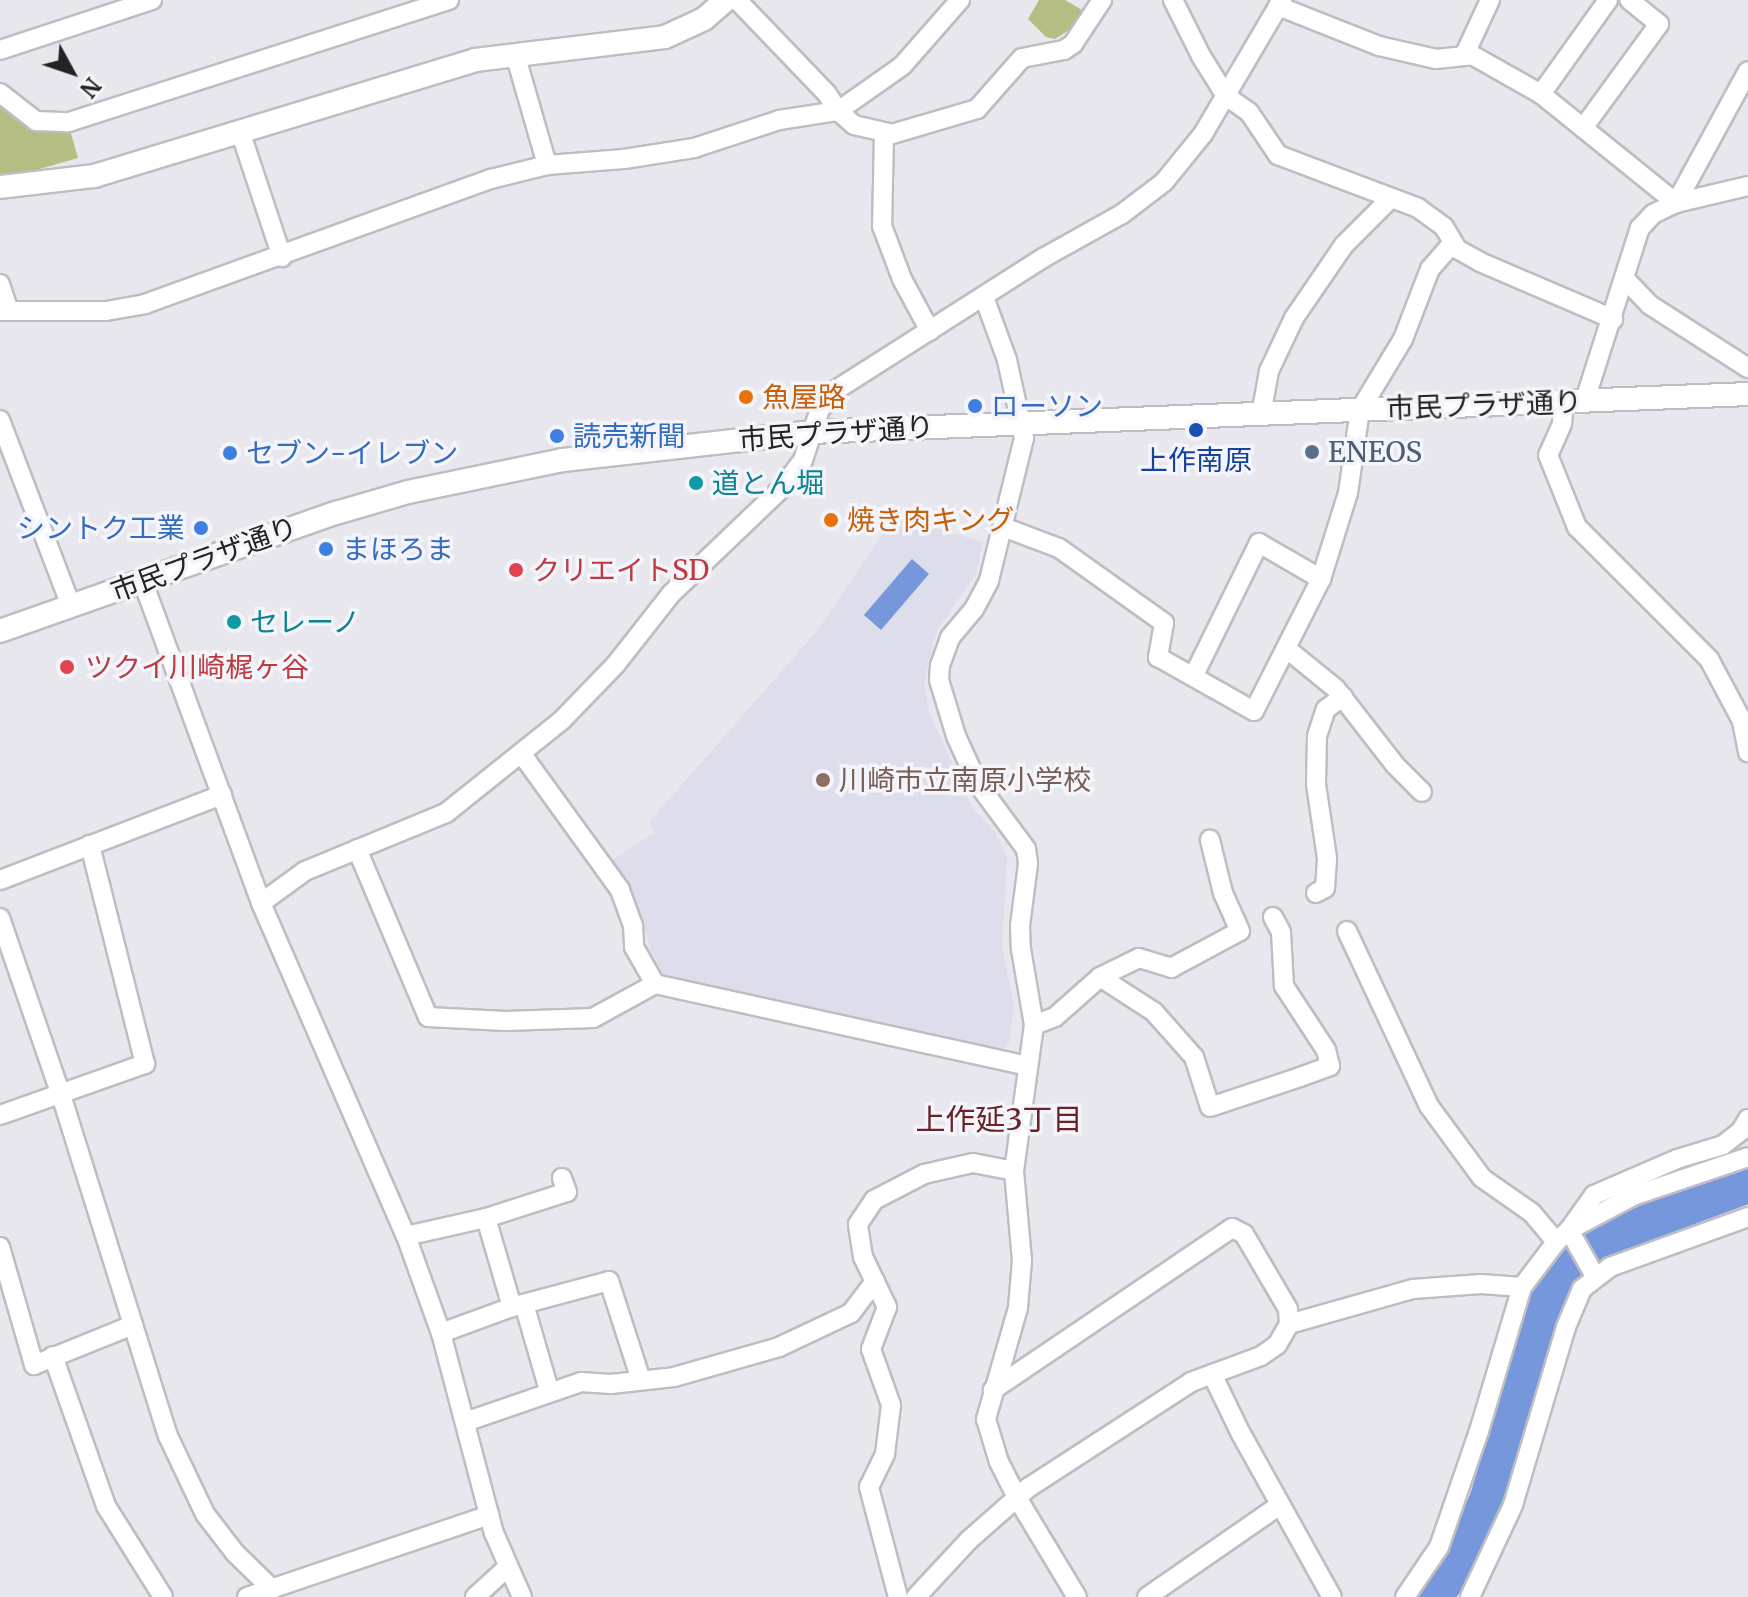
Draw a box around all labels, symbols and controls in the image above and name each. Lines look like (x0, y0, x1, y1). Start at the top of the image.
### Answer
north arrow (32, 32, 112, 112)
text: N (74, 72, 107, 103)
place label: 魚屋路 (762, 380, 846, 414)
street label: 市民プラザ通り (1385, 385, 1583, 425)
marker: 魚屋路 (737, 388, 755, 406)
place label: ローソン (991, 389, 1103, 423)
marker: ローソン (966, 397, 984, 415)
street label: 市民プラザ通り (737, 409, 935, 457)
place label: 読売新聞 (573, 419, 685, 453)
marker: 上作南原 (1187, 421, 1205, 439)
marker: 読売新聞 (548, 427, 566, 445)
place label: ENEOS (1328, 435, 1422, 469)
place label: セブン-イレブン (246, 436, 458, 470)
place label: 上作南原 (1140, 443, 1252, 477)
marker: ENEOS (1303, 443, 1321, 461)
marker: セブン-イレブン (221, 444, 239, 462)
place label: 道とん堀 (712, 466, 824, 500)
marker: 道とん堀 (687, 474, 705, 492)
place label: 焼き肉キング (847, 503, 1015, 537)
street label: 市民プラザ通り (106, 510, 302, 608)
place label: シントク工業 (17, 511, 185, 545)
marker: 焼き肉キング (822, 511, 840, 529)
marker: シントク工業 (192, 519, 210, 537)
place label: まほろま (342, 532, 454, 566)
marker: まほろま (317, 540, 335, 558)
place label: クリエイトSD (532, 553, 709, 587)
marker: クリエイトSD (507, 561, 525, 579)
place label: セレーノ (250, 605, 362, 639)
marker: セレーノ (225, 613, 243, 631)
place label: ツクイ川崎梶ヶ谷 (85, 650, 309, 684)
marker: ツクイ川崎梶ヶ谷 (56, 656, 78, 678)
place label: 川崎市立南原小学校 (839, 763, 1091, 797)
marker: 川崎市立南原小学校 (814, 771, 832, 789)
district label: 上作延3丁目 (915, 1101, 1083, 1137)

